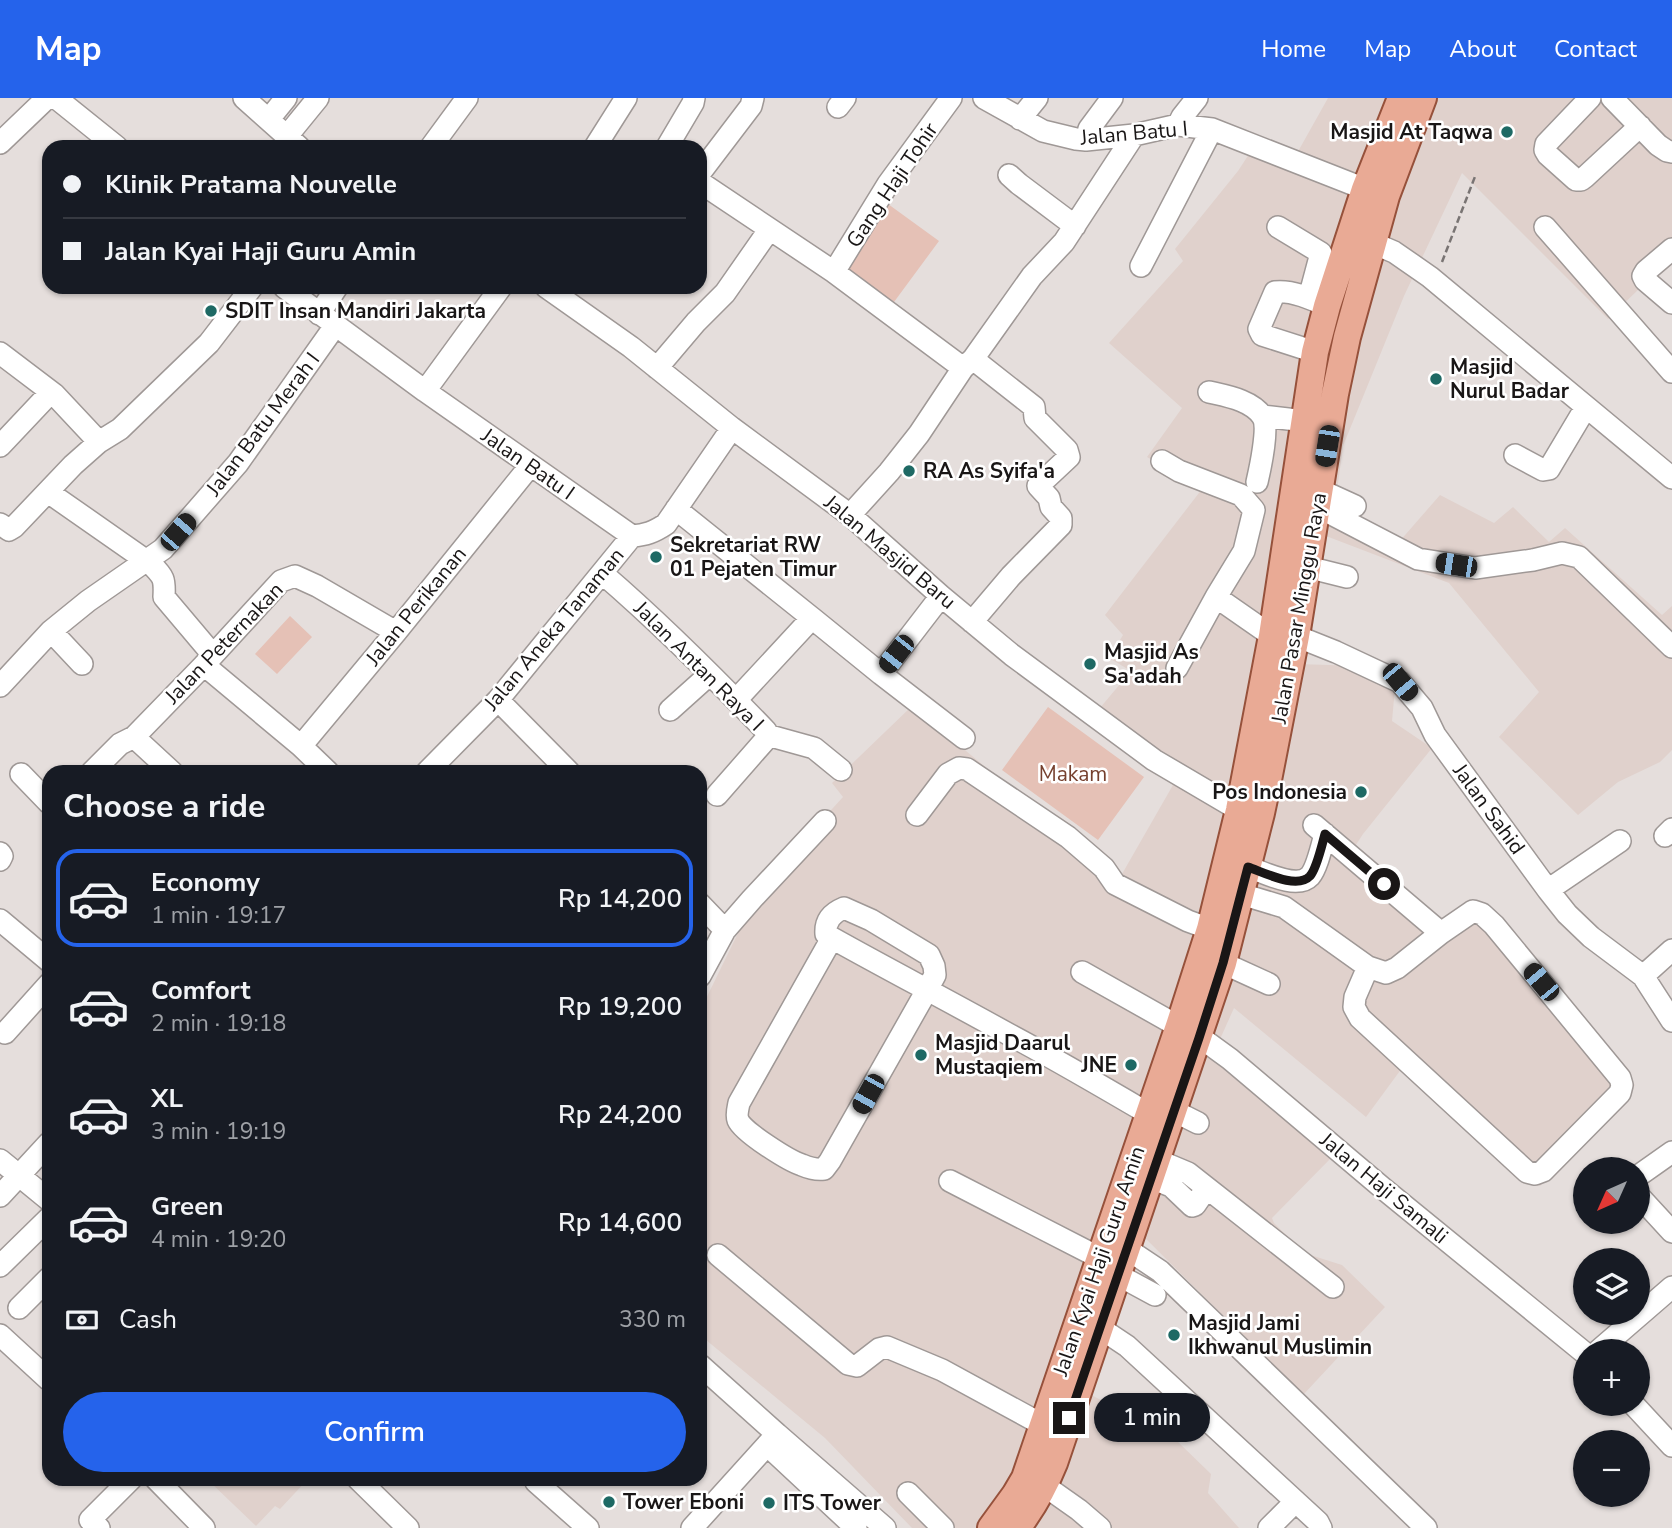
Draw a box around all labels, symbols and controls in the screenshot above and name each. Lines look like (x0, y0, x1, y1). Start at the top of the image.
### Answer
text: Map (35, 27, 102, 72)
text: Home (1261, 33, 1326, 65)
text: Map (1364, 33, 1411, 65)
text: About (1449, 33, 1516, 65)
text: Contact (1554, 33, 1637, 65)
street label: Jalan Batu I (1078, 114, 1189, 152)
street label: Gang Haji Tohir (840, 117, 945, 253)
place label: Masjid At Taqwa (1330, 118, 1493, 146)
marker: Masjid At Taqwa (1499, 124, 1515, 140)
text: Klinik Pratama Nouvelle (105, 167, 397, 202)
text: Jalan Kyai Haji Guru Amin (105, 234, 416, 269)
place label: SDIT Insan Mandiri Jakarta (225, 297, 486, 325)
marker: SDIT Insan Mandiri Jakarta (203, 303, 219, 319)
street label: Jalan Batu Merah I (199, 347, 326, 502)
place label: Masjid Nurul Badar (1450, 353, 1570, 405)
marker: Masjid Nurul Badar (1428, 371, 1444, 387)
street label: Jalan Batu I (475, 421, 580, 506)
car (1314, 424, 1341, 468)
place label: RA As Syifa'a (923, 457, 1055, 485)
marker: RA As Syifa'a (901, 463, 917, 479)
street label: Jalan Masjid Baru (817, 488, 962, 615)
street label: Jalan Pasar Minggu Raya (1265, 490, 1333, 727)
car (157, 509, 200, 555)
place label: Sekretariat RW 01 Pejaten Timur (670, 531, 838, 583)
street label: Jalan Perikanan (359, 541, 473, 672)
street label: Jalan Aneka Tanaman (477, 542, 630, 717)
marker: Sekretariat RW 01 Pejaten Timur (648, 549, 664, 565)
car (1434, 551, 1479, 579)
street label: Jalan Peternakan (158, 576, 289, 711)
street label: Jalan Antan Raya I (627, 594, 770, 737)
car (875, 631, 918, 677)
place label: Masjid As Sa'adah (1104, 638, 1199, 690)
marker: Masjid As Sa'adah (1082, 656, 1098, 672)
car (1379, 659, 1422, 705)
street label: Jalan Sahid (1446, 757, 1531, 860)
park label: Makam (1039, 760, 1107, 788)
place label: Pos Indonesia (1212, 778, 1347, 806)
marker: Pos Indonesia (1353, 784, 1369, 800)
text: Choose a ride (63, 785, 265, 828)
text: Economy (151, 865, 260, 900)
icon: car (67, 867, 130, 930)
route start (1368, 868, 1400, 900)
text: Rp 14,200 (558, 881, 682, 916)
text: 1 min · 19:17 (151, 900, 286, 931)
car (1520, 959, 1563, 1005)
text: Comfort (151, 973, 251, 1008)
icon: car (67, 975, 130, 1038)
text: Rp 19,200 (558, 989, 682, 1024)
text: 2 min · 19:18 (151, 1008, 286, 1039)
place label: Masjid Daarul Mustaqiem (935, 1029, 1070, 1081)
marker: Masjid Daarul Mustaqiem (913, 1047, 929, 1063)
place label: JNE (1080, 1051, 1117, 1079)
marker: JNE (1123, 1057, 1139, 1073)
car (849, 1071, 888, 1117)
text: XL (151, 1081, 183, 1116)
icon: car (67, 1083, 130, 1146)
text: Rp 24,200 (558, 1097, 682, 1132)
text: 3 min · 19:19 (151, 1116, 286, 1147)
street label: Jalan Haji Samali (1313, 1125, 1454, 1250)
street label: Jalan Kyai Haji Guru Amin (1046, 1142, 1152, 1381)
north arrow (1573, 1157, 1650, 1234)
map controls (1573, 1157, 1650, 1507)
text: Green (151, 1189, 224, 1224)
icon: car (67, 1191, 130, 1254)
text: Rp 14,600 (558, 1205, 682, 1240)
text: 4 min · 19:20 (151, 1224, 286, 1255)
button: layers (1573, 1248, 1650, 1325)
icon: cash (63, 1301, 101, 1339)
text: Cash (119, 1302, 177, 1337)
text: 330 m (619, 1304, 686, 1335)
place label: Masjid Jami Ikhwanul Muslimin (1188, 1309, 1372, 1361)
marker: Masjid Jami Ikhwanul Muslimin (1166, 1327, 1182, 1343)
button: + (1573, 1339, 1650, 1416)
button: Confirm (63, 1392, 686, 1472)
callout: 1 min (1094, 1394, 1209, 1442)
route end (1053, 1402, 1085, 1434)
text: 1 min (1123, 1402, 1181, 1433)
button: − (1573, 1430, 1650, 1507)
place label: Tower Eboni (623, 1488, 744, 1516)
place label: ITS Tower (783, 1489, 882, 1517)
marker: Tower Eboni (601, 1494, 617, 1510)
marker: ITS Tower (761, 1495, 777, 1511)

